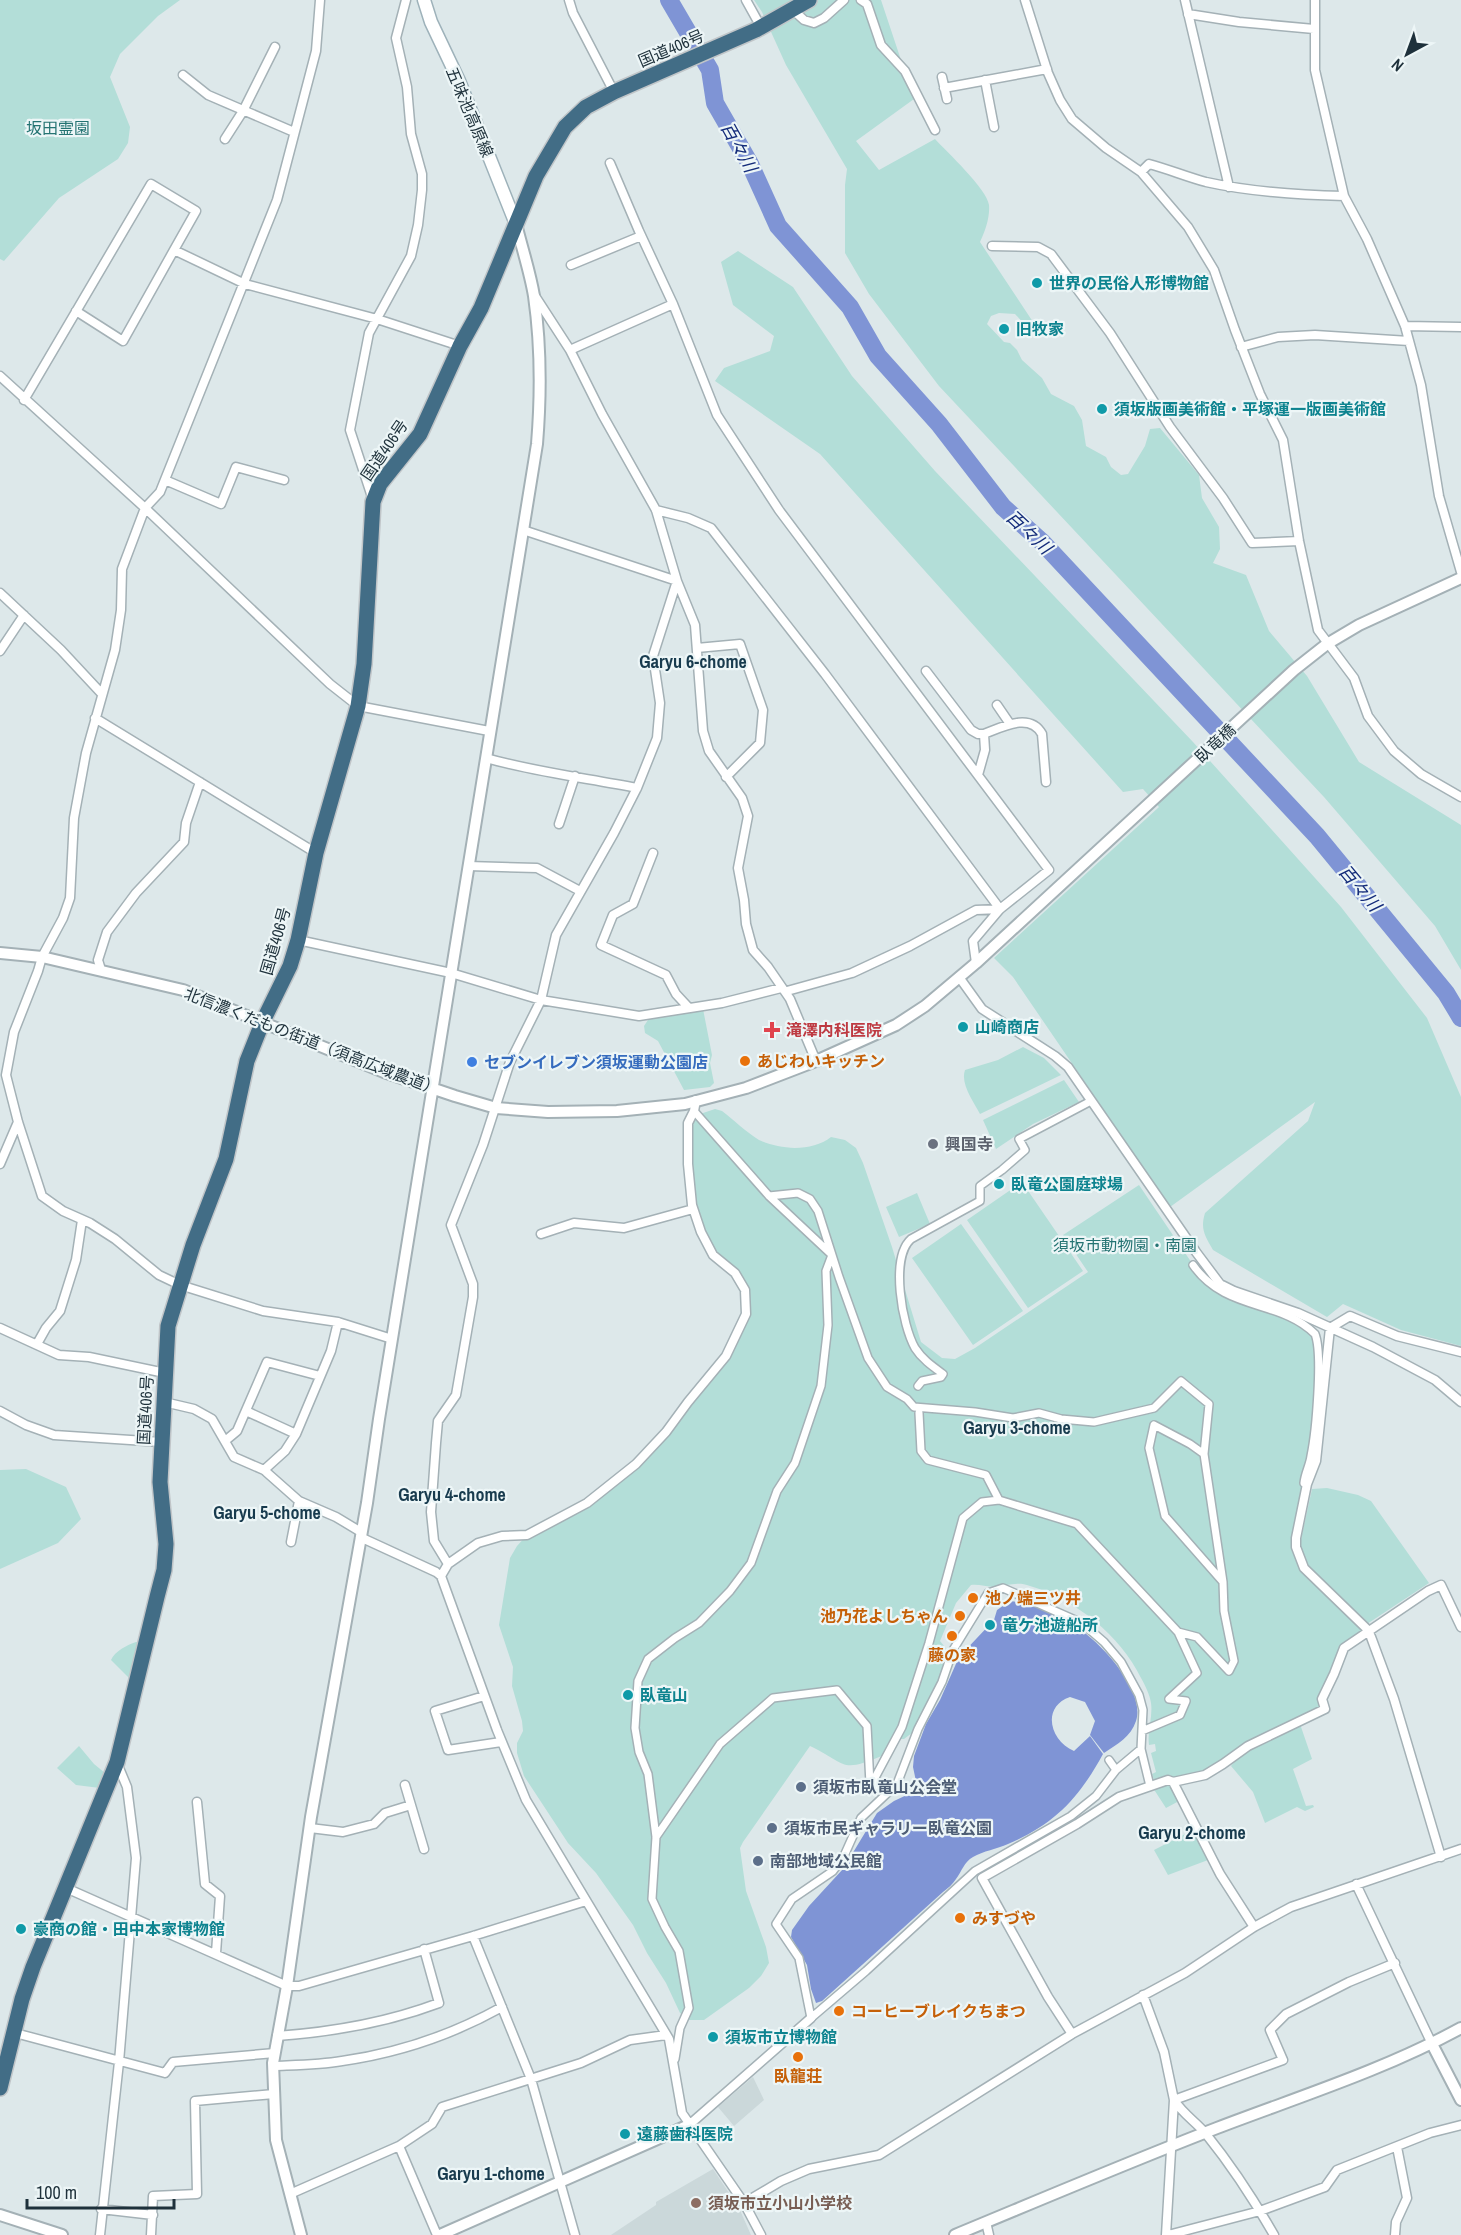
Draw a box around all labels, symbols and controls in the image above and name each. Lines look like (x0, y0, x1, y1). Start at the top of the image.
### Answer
street label: 国道406号 (635, 24, 707, 72)
north arrow (1377, 24, 1437, 84)
text: N (1386, 54, 1408, 77)
street label: 五味池高原線 (441, 64, 499, 160)
park label: 坂田霊園 (26, 117, 90, 139)
water label: 百々川 (715, 117, 764, 178)
place label: 世界の民俗人形博物館 (1049, 272, 1209, 294)
marker: 世界の民俗人形博物館 (1030, 276, 1044, 290)
place label: 旧牧家 (1016, 318, 1064, 340)
marker: 旧牧家 (997, 322, 1011, 336)
place label: 須坂版画美術館・平塚運一版画美術館 (1114, 398, 1386, 420)
marker: 須坂版画美術館・平塚運一版画美術館 (1095, 402, 1109, 416)
street label: 国道406号 (355, 415, 413, 485)
water label: 百々川 (1001, 504, 1059, 561)
district label: Garyu 6-chome (639, 649, 747, 674)
street label: 臥竜橋 (1190, 719, 1240, 767)
water label: 百々川 (1333, 859, 1388, 918)
street label: 国道406号 (255, 904, 295, 978)
street label: 北信濃くだもの街道（須高広域農道） (181, 982, 443, 1100)
place label: 山崎商店 (975, 1016, 1039, 1038)
place label: 滝澤内科医院 (786, 1019, 882, 1041)
marker: 山崎商店 (956, 1020, 970, 1034)
marker: 滝澤内科医院 (763, 1021, 781, 1039)
place label: あじわいキッチン (757, 1050, 885, 1072)
place label: セブンイレブン須坂運動公園店 (484, 1051, 708, 1073)
marker: あじわいキッチン (738, 1054, 752, 1068)
marker: セブンイレブン須坂運動公園店 (465, 1055, 479, 1069)
place label: 興国寺 (945, 1133, 993, 1155)
marker: 興国寺 (926, 1137, 940, 1151)
place label: 臥竜公園庭球場 (1011, 1173, 1123, 1195)
marker: 臥竜公園庭球場 (992, 1177, 1006, 1191)
park label: 須坂市動物園・南園 (1053, 1234, 1197, 1256)
street label: 国道406号 (132, 1375, 158, 1445)
district label: Garyu 3-chome (963, 1415, 1071, 1440)
district label: Garyu 4-chome (398, 1482, 506, 1507)
district label: Garyu 5-chome (213, 1500, 321, 1525)
place label: 池ノ端三ツ井 (985, 1587, 1081, 1609)
marker: 池ノ端三ツ井 (966, 1591, 980, 1605)
place label: 池乃花よしちゃん (820, 1605, 948, 1627)
marker: 池乃花よしちゃん (953, 1609, 967, 1623)
place label: 竜ケ池遊船所 (1002, 1614, 1098, 1636)
marker: 竜ケ池遊船所 (983, 1618, 997, 1632)
marker: 藤の家 (945, 1629, 959, 1643)
place label: 藤の家 (928, 1644, 976, 1666)
place label: 臥竜山 (640, 1684, 688, 1706)
marker: 臥竜山 (621, 1688, 635, 1702)
place label: 須坂市臥竜山公会堂 (813, 1776, 957, 1798)
marker: 須坂市臥竜山公会堂 (794, 1780, 808, 1794)
place label: 須坂市民ギャラリー臥竜公園 (784, 1817, 992, 1839)
district label: Garyu 2-chome (1138, 1820, 1246, 1845)
marker: 須坂市民ギャラリー臥竜公園 (765, 1821, 779, 1835)
place label: 南部地域公民館 (770, 1850, 882, 1872)
marker: 南部地域公民館 (751, 1854, 765, 1868)
place label: みすづや (972, 1907, 1036, 1929)
marker: みすづや (953, 1911, 967, 1925)
place label: 豪商の館・田中本家博物館 (33, 1918, 225, 1940)
marker: 豪商の館・田中本家博物館 (14, 1922, 28, 1936)
place label: コーヒーブレイクちまつ (851, 2000, 1026, 2022)
marker: コーヒーブレイクちまつ (832, 2004, 846, 2018)
place label: 須坂市立博物館 (725, 2026, 837, 2048)
marker: 須坂市立博物館 (706, 2030, 720, 2044)
marker: 臥龍荘 (791, 2050, 805, 2064)
place label: 臥龍荘 (774, 2065, 822, 2087)
place label: 遠藤歯科医院 (637, 2123, 733, 2145)
marker: 遠藤歯科医院 (618, 2127, 632, 2141)
district label: Garyu 1-chome (437, 2161, 545, 2186)
scale bar (27, 2172, 174, 2210)
text: 100 m (36, 2180, 77, 2205)
place label: 須坂市立小山小学校 (708, 2192, 852, 2214)
marker: 須坂市立小山小学校 (689, 2196, 703, 2210)

